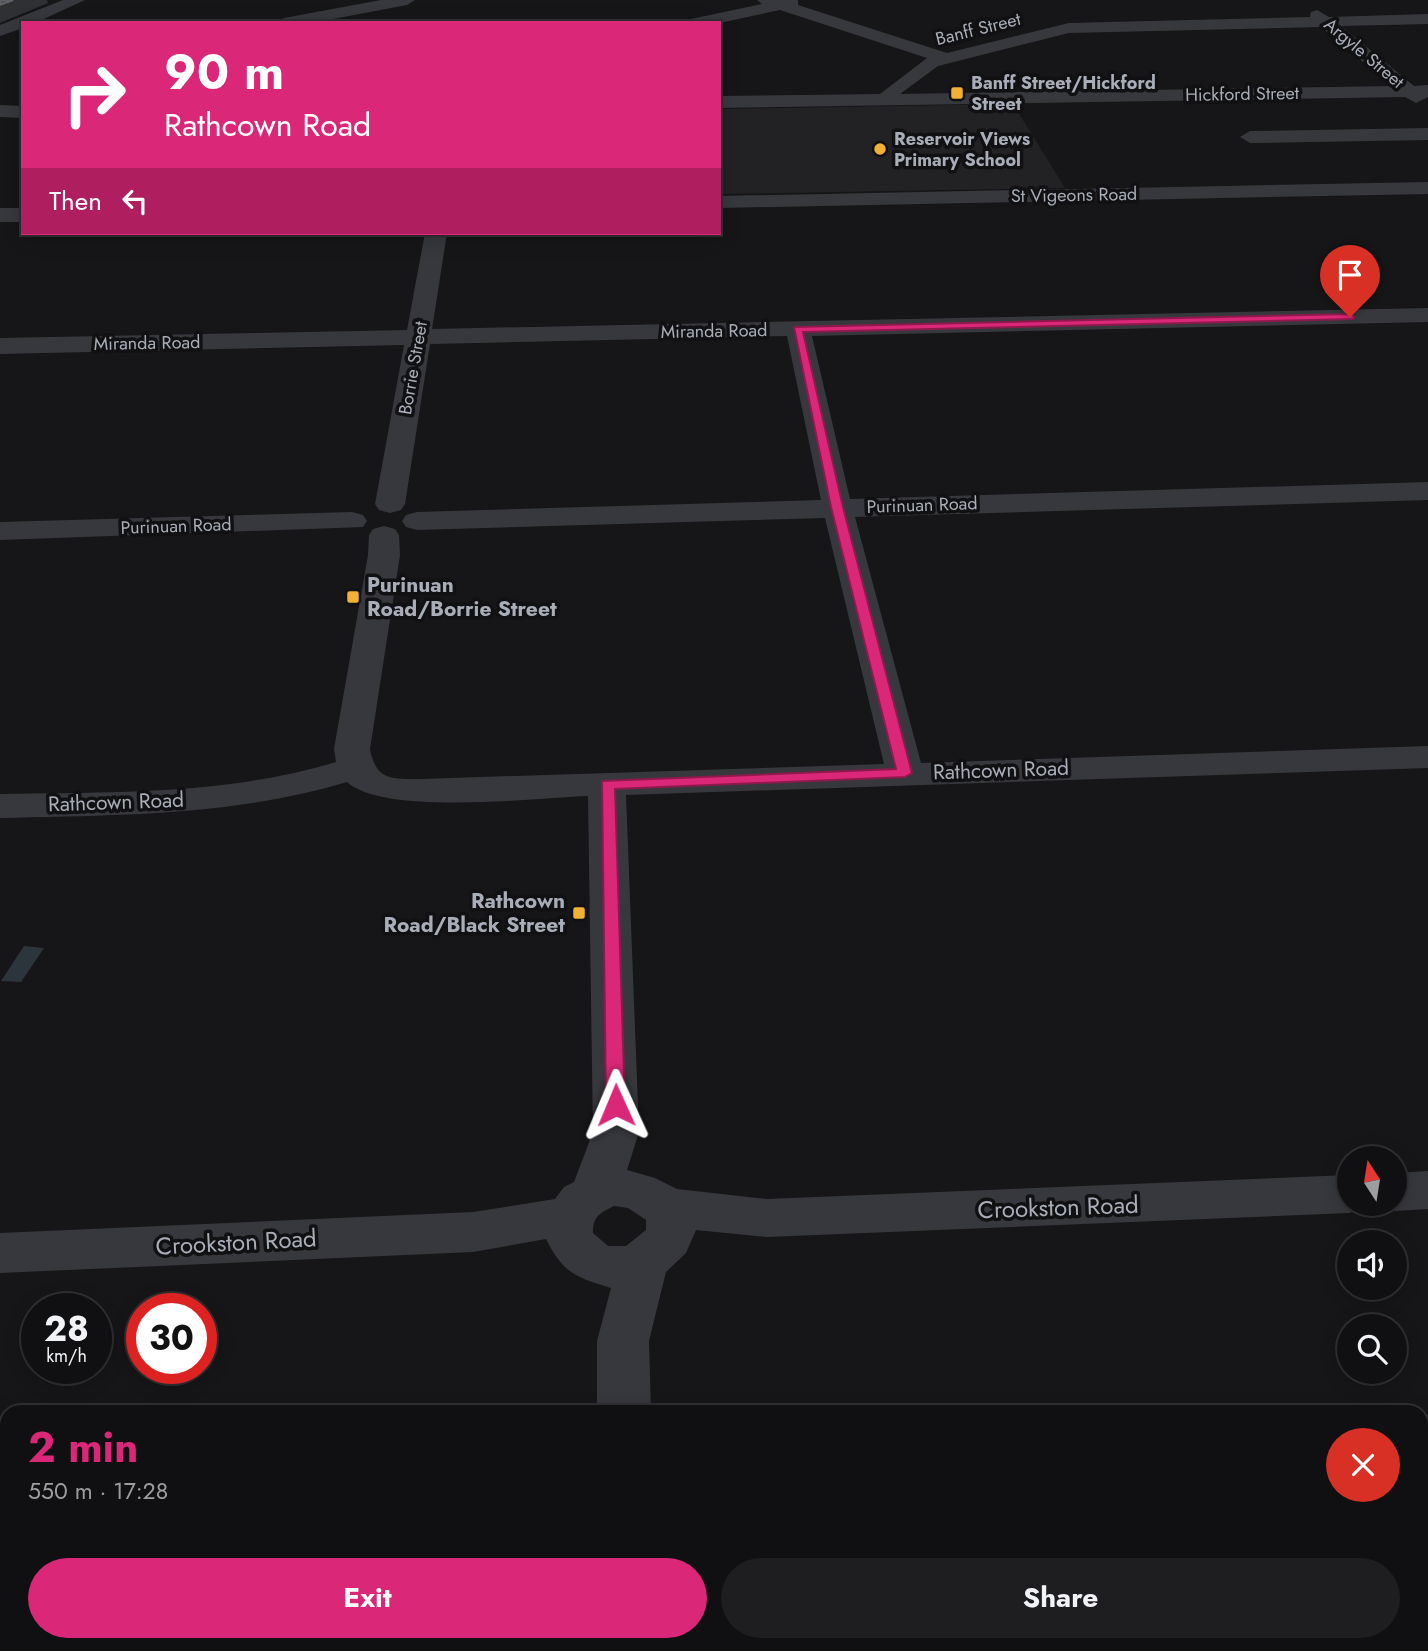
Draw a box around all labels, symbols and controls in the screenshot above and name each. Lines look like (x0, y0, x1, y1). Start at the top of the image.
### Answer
street label: Banff Street (933, 6, 1024, 52)
street label: Argyle Street (1318, 12, 1410, 95)
text: 90 m (164, 37, 284, 107)
icon: right (49, 49, 140, 140)
place label: Banff Street/Hickford Street (971, 70, 1156, 117)
street label: Hickford Street (1185, 80, 1300, 108)
marker: Banff Street/Hickford Street (949, 85, 965, 101)
text: Rathcown Road (164, 102, 371, 148)
place label: Reservoir Views Primary School (894, 126, 1030, 173)
marker: Reservoir Views Primary School (872, 141, 888, 157)
street label: St Vigeons Road (1011, 181, 1137, 209)
text: Then (49, 182, 102, 220)
icon: left (116, 182, 154, 220)
pin (1320, 245, 1380, 317)
icon: arrive (1331, 256, 1369, 294)
street label: Miranda Road (660, 317, 768, 345)
street label: Borrie Street (392, 319, 434, 417)
street label: Miranda Road (93, 329, 201, 357)
street label: Purinuan Road (866, 490, 978, 520)
street label: Purinuan Road (120, 511, 232, 541)
place label: Purinuan Road/Borrie Street (367, 570, 557, 624)
marker: Purinuan Road/Borrie Street (345, 589, 361, 605)
street label: Rathcown Road (933, 753, 1069, 787)
street label: Rathcown Road (48, 785, 184, 819)
place label: Rathcown Road/Black Street (383, 886, 565, 940)
marker: Rathcown Road/Black Street (571, 905, 587, 921)
position arrow (579, 1068, 653, 1142)
north arrow (1337, 1146, 1407, 1216)
map controls (1337, 1146, 1407, 1384)
street label: Crookston Road (977, 1187, 1139, 1227)
street label: Crookston Road (155, 1220, 317, 1264)
button: sound (1337, 1230, 1407, 1300)
speed limit sign: 30 (126, 1293, 217, 1384)
text: 28 (44, 1304, 89, 1354)
button: search (1337, 1314, 1407, 1384)
text: km/h (46, 1343, 87, 1369)
text: 2 min (28, 1417, 138, 1478)
button: close (1326, 1428, 1400, 1502)
text: 550 m · 17:28 (28, 1474, 168, 1508)
button: Exit (28, 1558, 707, 1638)
button: Share (721, 1558, 1400, 1638)

